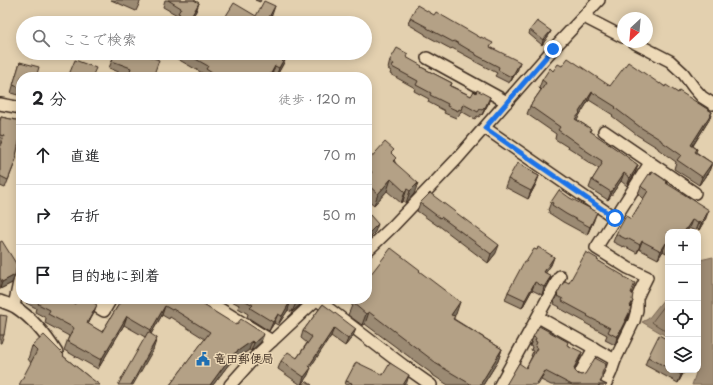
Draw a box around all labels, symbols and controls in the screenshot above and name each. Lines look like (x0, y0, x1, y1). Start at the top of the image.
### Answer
north arrow (617, 12, 653, 48)
search box (16, 16, 372, 60)
icon: search (30, 27, 52, 49)
text: ここで検索 (62, 27, 137, 50)
route end (544, 40, 562, 58)
text: 2 分 (32, 85, 66, 111)
text: 徒歩 · 120 m (279, 89, 356, 108)
text: 直進 (70, 143, 100, 166)
icon: ahead (32, 144, 54, 166)
text: 70 m (323, 145, 356, 164)
text: 右折 (70, 203, 100, 226)
icon: right (32, 204, 54, 226)
text: 50 m (322, 205, 356, 224)
route start (606, 209, 624, 227)
map controls (665, 229, 701, 373)
button: + (665, 229, 701, 265)
text: 目的地に到着 (70, 263, 160, 286)
icon: arrive (32, 264, 54, 286)
button: − (665, 265, 701, 301)
button: locate (665, 301, 701, 337)
button: layers (665, 337, 701, 373)
place label: 竜田郵便局 (214, 349, 274, 367)
public building icon: 竜田郵便局 (195, 351, 211, 367)

